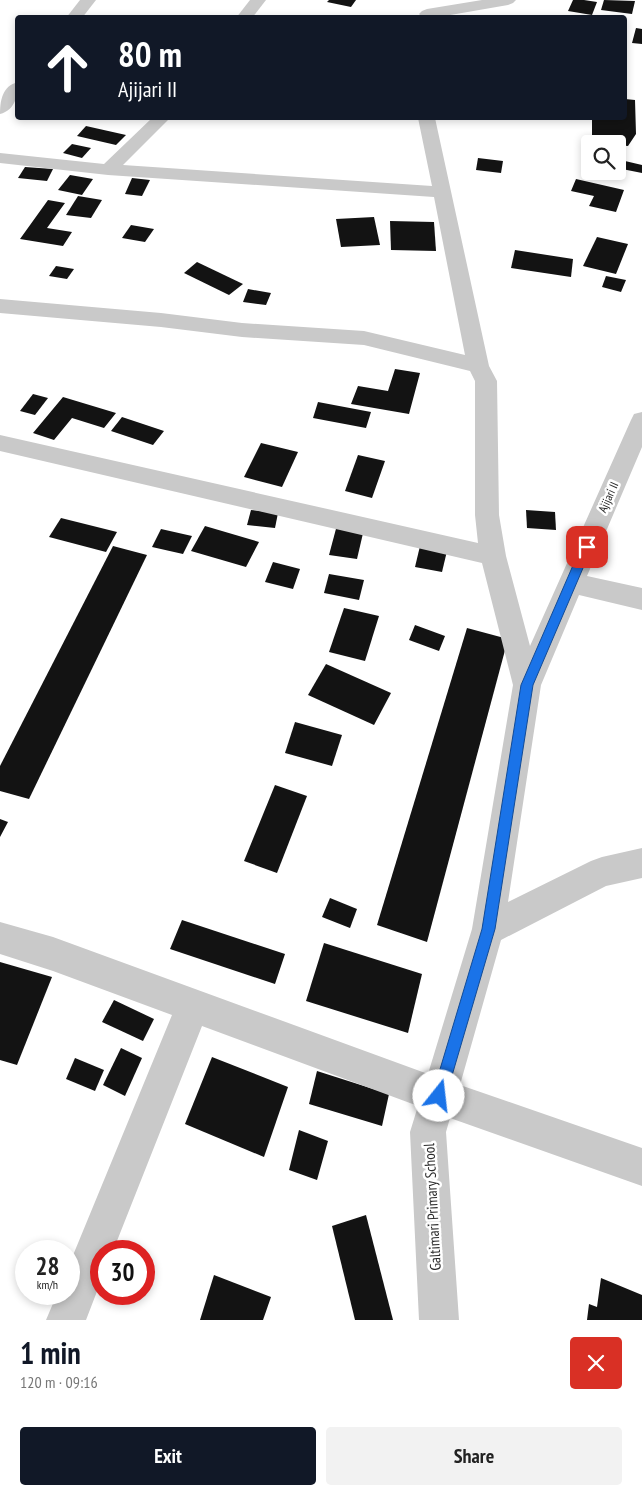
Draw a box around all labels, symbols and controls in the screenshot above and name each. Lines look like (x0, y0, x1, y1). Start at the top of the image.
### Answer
text: 80 m (118, 31, 182, 77)
icon: ahead (35, 35, 100, 100)
text: Ajijari II (118, 75, 177, 103)
map controls (581, 135, 626, 180)
button: search (581, 135, 626, 180)
street label: Ajijari II (595, 479, 621, 515)
pin (566, 526, 608, 568)
icon: arrive (573, 533, 601, 561)
position arrow (412, 1069, 464, 1121)
street label: Galtimari Primary School (419, 1142, 445, 1271)
speed limit sign: 30 (90, 1240, 155, 1305)
text: 28 (36, 1250, 59, 1282)
text: km/h (37, 1277, 58, 1292)
text: 1 min (20, 1333, 81, 1372)
button: close (570, 1337, 622, 1389)
text: 120 m · 09:16 (20, 1372, 98, 1392)
button: Exit (20, 1427, 316, 1485)
button: Share (326, 1427, 622, 1485)

